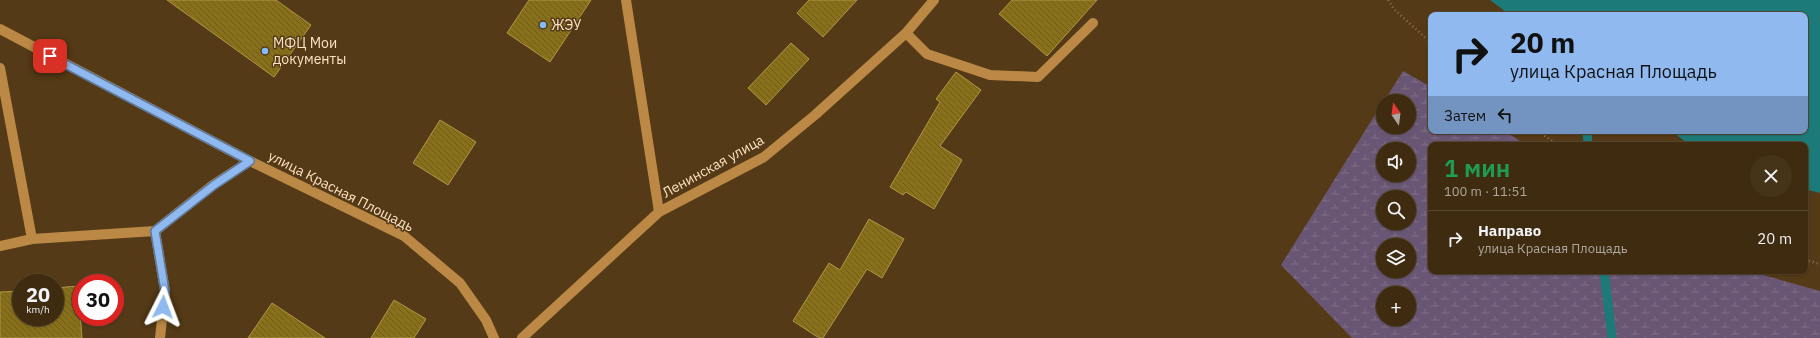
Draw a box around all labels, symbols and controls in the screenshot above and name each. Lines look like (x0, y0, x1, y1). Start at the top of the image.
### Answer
place label: ЖЭУ (551, 16, 582, 34)
marker: ЖЭУ (538, 20, 548, 30)
text: 20 m (1510, 24, 1575, 61)
icon: right (1444, 28, 1496, 80)
place label: МФЦ Мои документы (273, 34, 346, 68)
pin (33, 39, 67, 73)
icon: arrive (39, 45, 61, 67)
marker: МФЦ Мои документы (260, 46, 270, 56)
text: улица Красная Площадь (1510, 60, 1717, 83)
north arrow (1376, 94, 1416, 134)
map controls (1376, 94, 1416, 326)
icon: left (1494, 104, 1516, 126)
text: Затем (1444, 106, 1486, 125)
street label: Ленинская улица (659, 130, 767, 201)
button: sound (1376, 142, 1416, 182)
street label: улица Красная Площадь (265, 146, 417, 236)
text: 1 мин (1444, 152, 1510, 184)
button: close (1750, 155, 1792, 197)
text: 100 m · 11:51 (1444, 183, 1527, 200)
button: search (1376, 190, 1416, 230)
text: Направо (1478, 221, 1541, 240)
icon: right (1444, 228, 1466, 250)
text: 20 m (1757, 229, 1792, 248)
button: layers (1376, 238, 1416, 278)
text: улица Красная Площадь (1478, 240, 1627, 257)
speed limit sign: 30 (72, 274, 124, 326)
text: 20 (26, 281, 50, 308)
position arrow (142, 286, 184, 328)
button: + (1376, 286, 1416, 326)
text: km/h (26, 303, 50, 316)

